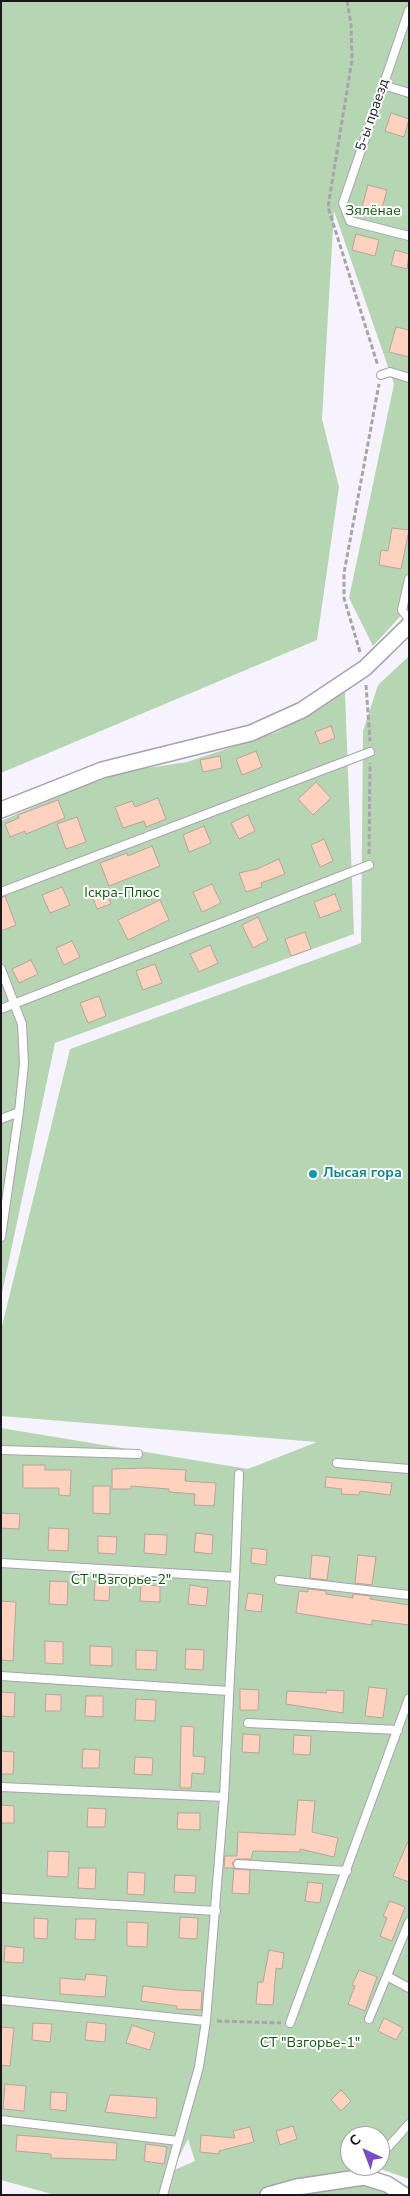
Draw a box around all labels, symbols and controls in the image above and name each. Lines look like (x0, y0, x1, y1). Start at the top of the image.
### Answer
street label: 5-ы праезд (353, 77, 393, 153)
park label: Зялёнае (345, 204, 401, 220)
park label: Іскра-Плюс (84, 886, 160, 902)
place label: Лысая гора (323, 1166, 402, 1182)
marker: Лысая гора (307, 1168, 319, 1180)
park label: СТ "Взгорье-2" (71, 1573, 171, 1589)
park label: СТ "Взгорье-1" (260, 2036, 360, 2052)
north arrow (340, 2126, 390, 2176)
text: С (345, 2130, 365, 2151)

